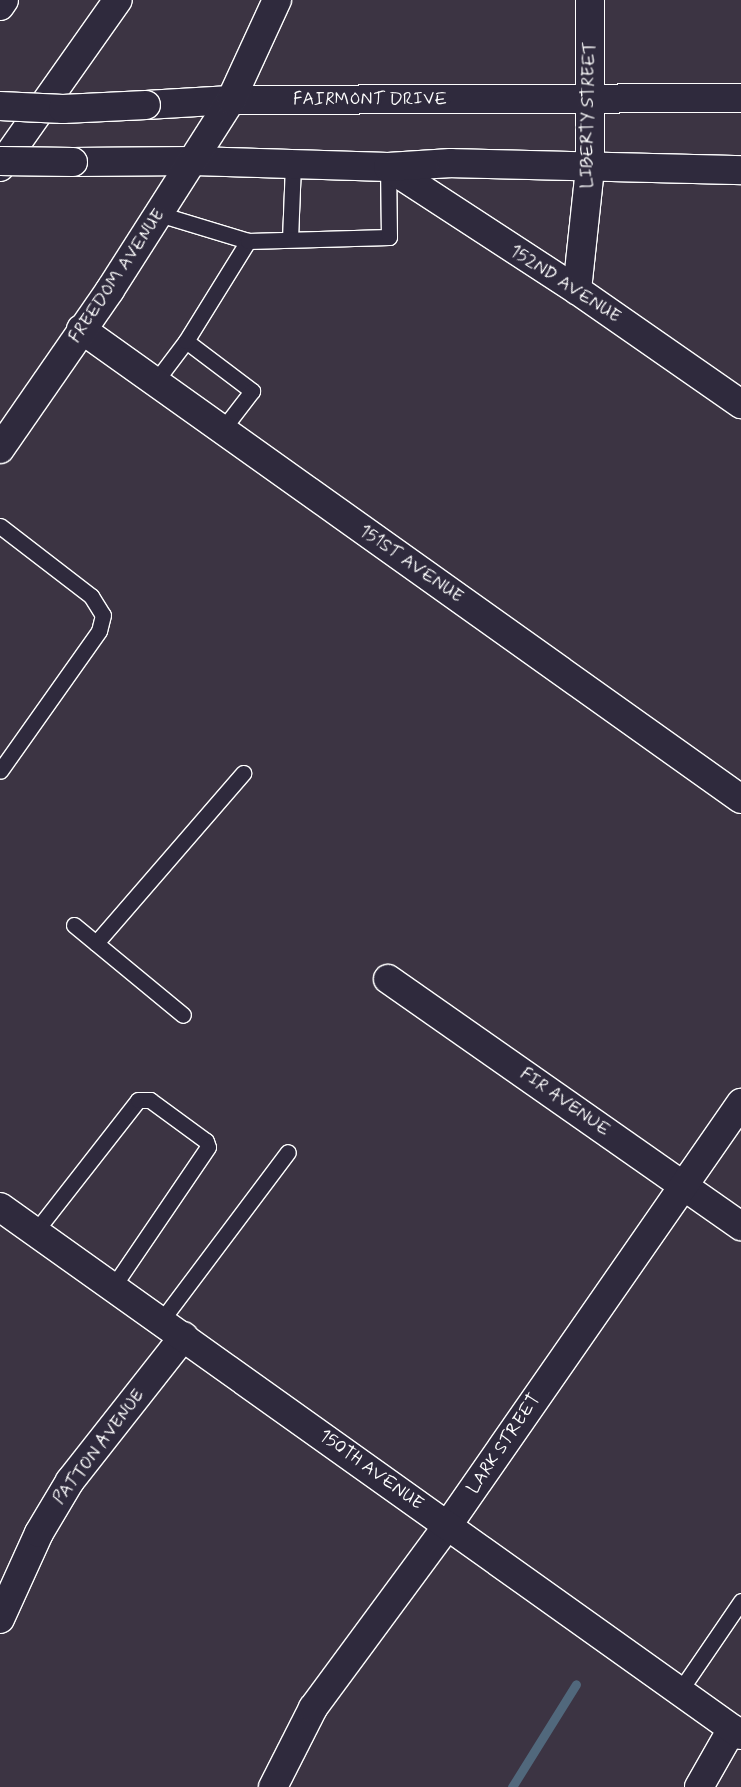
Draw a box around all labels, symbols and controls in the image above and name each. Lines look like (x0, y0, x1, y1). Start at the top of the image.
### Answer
street label: LIBERTY STREET (576, 40, 600, 190)
street label: FAIRMONT DRIVE (292, 88, 448, 110)
street label: FREEDOM AVENUE (64, 205, 170, 347)
street label: 152ND AVENUE (506, 240, 624, 328)
street label: 151ST AVENUE (355, 520, 467, 608)
street label: FIR AVENUE (516, 1063, 614, 1141)
street label: PATTON AVENUE (48, 1384, 150, 1510)
street label: LARK STREET (463, 1390, 545, 1498)
street label: 150TH AVENUE (315, 1425, 427, 1515)

